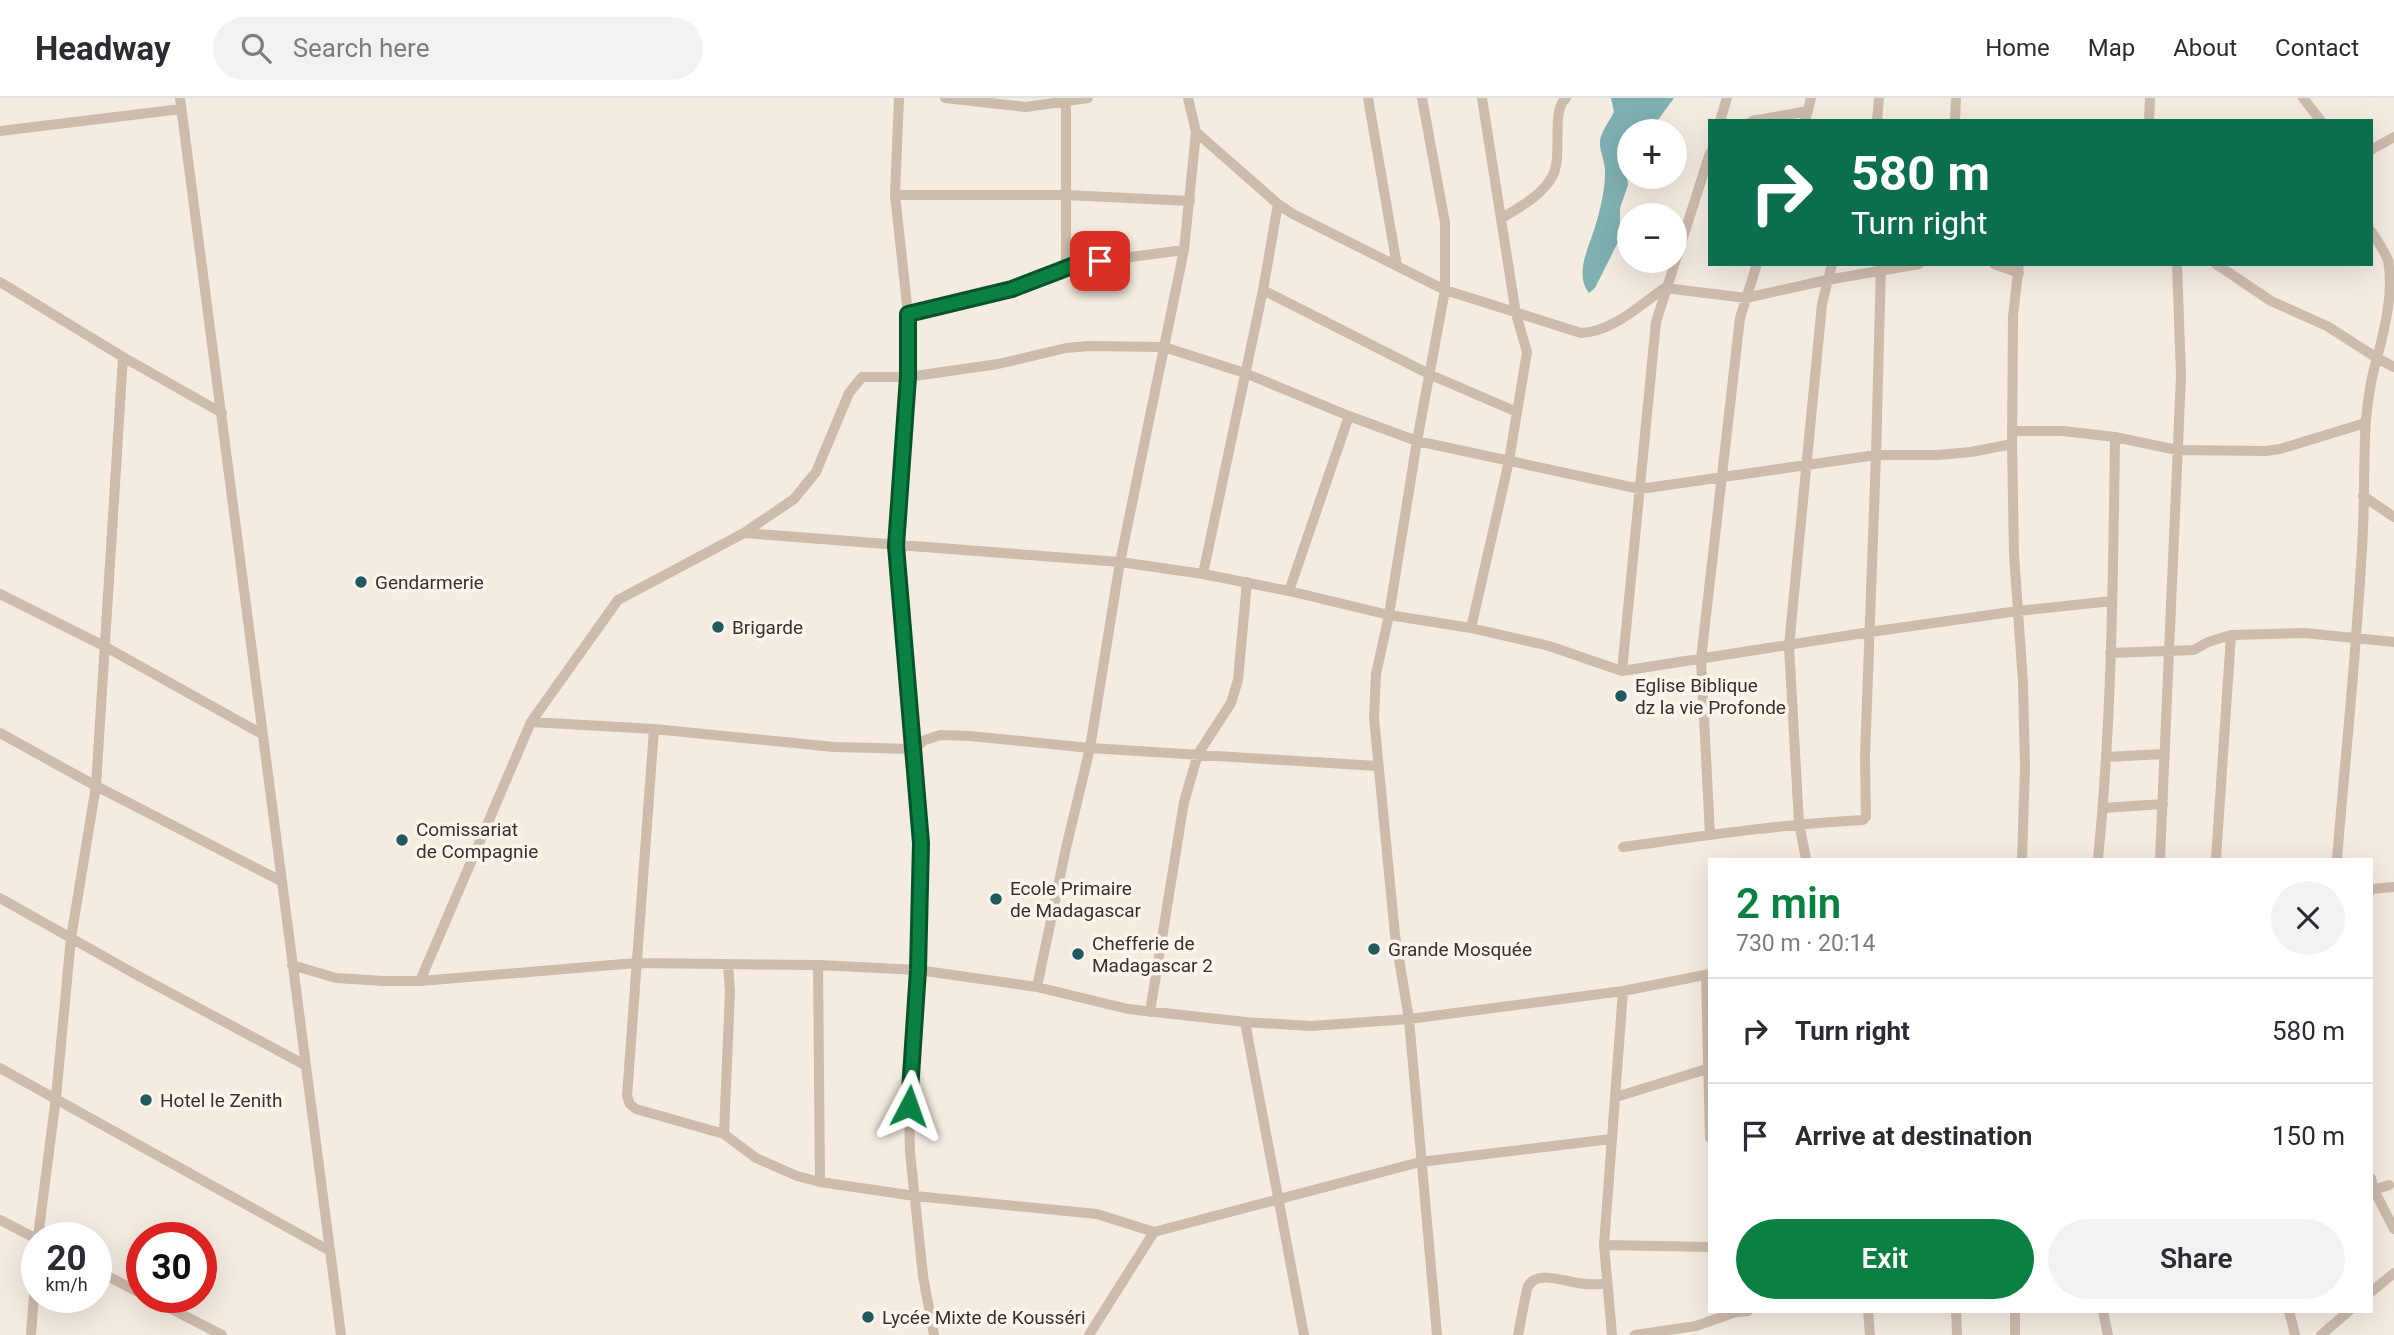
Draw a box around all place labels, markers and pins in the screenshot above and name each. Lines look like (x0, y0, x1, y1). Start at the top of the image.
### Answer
pin (1070, 231, 1130, 291)
place label: Gendarmerie (375, 571, 484, 594)
marker: Gendarmerie (353, 574, 369, 590)
place label: Brigarde (732, 616, 803, 639)
marker: Brigarde (710, 619, 726, 635)
place label: Eglise Biblique dz la vie Profonde (1635, 674, 1786, 719)
marker: Eglise Biblique dz la vie Profonde (1613, 688, 1629, 704)
place label: Comissariat de Compagnie (416, 818, 538, 863)
marker: Comissariat de Compagnie (394, 832, 410, 848)
place label: Ecole Primaire de Madagascar (1010, 877, 1142, 922)
marker: Ecole Primaire de Madagascar (988, 891, 1004, 907)
place label: Chefferie de Madagascar 2 (1092, 932, 1213, 977)
place label: Grande Mosquée (1388, 938, 1532, 961)
marker: Grande Mosquée (1366, 941, 1382, 957)
marker: Chefferie de Madagascar 2 (1070, 946, 1086, 962)
place label: Hotel le Zenith (160, 1089, 282, 1112)
marker: Hotel le Zenith (138, 1092, 154, 1108)
place label: Lycée Mixte de Kousséri (882, 1306, 1086, 1329)
marker: Lycée Mixte de Kousséri (860, 1309, 876, 1325)

